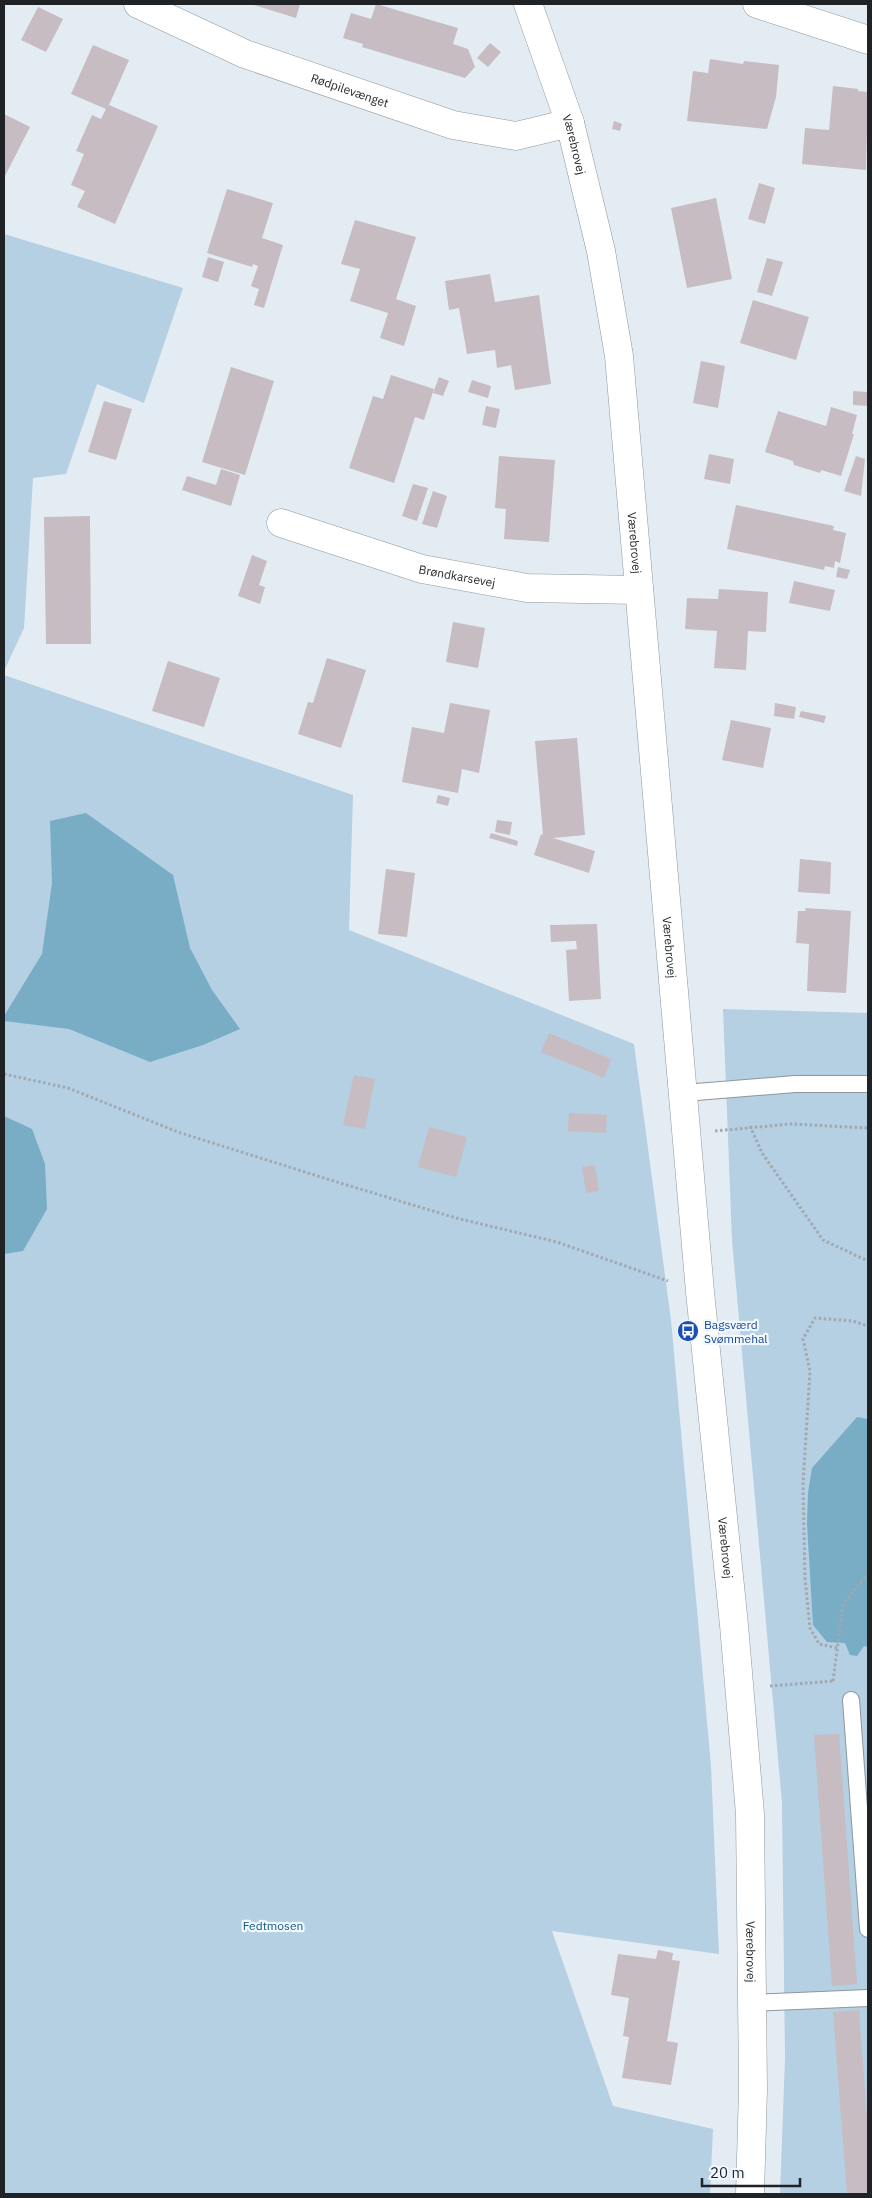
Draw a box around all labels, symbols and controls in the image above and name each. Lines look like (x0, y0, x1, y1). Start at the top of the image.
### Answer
street label: Rødpilevænget (309, 70, 391, 110)
street label: Værebrovej (560, 112, 590, 176)
street label: Værebrovej (625, 512, 645, 574)
street label: Brøndkarsevej (418, 561, 497, 590)
street label: Værebrovej (660, 916, 680, 979)
place label: Bagsværd Svømmehal (704, 1317, 768, 1346)
bus stop icon: Bagsværd Svømmehal (676, 1319, 700, 1343)
street label: Værebrovej (716, 1516, 737, 1579)
park label: Fedtmosen (243, 1918, 303, 1933)
street label: Værebrovej (744, 1921, 759, 1983)
scale bar (702, 2156, 800, 2188)
text: 20 m (710, 2163, 745, 2182)

